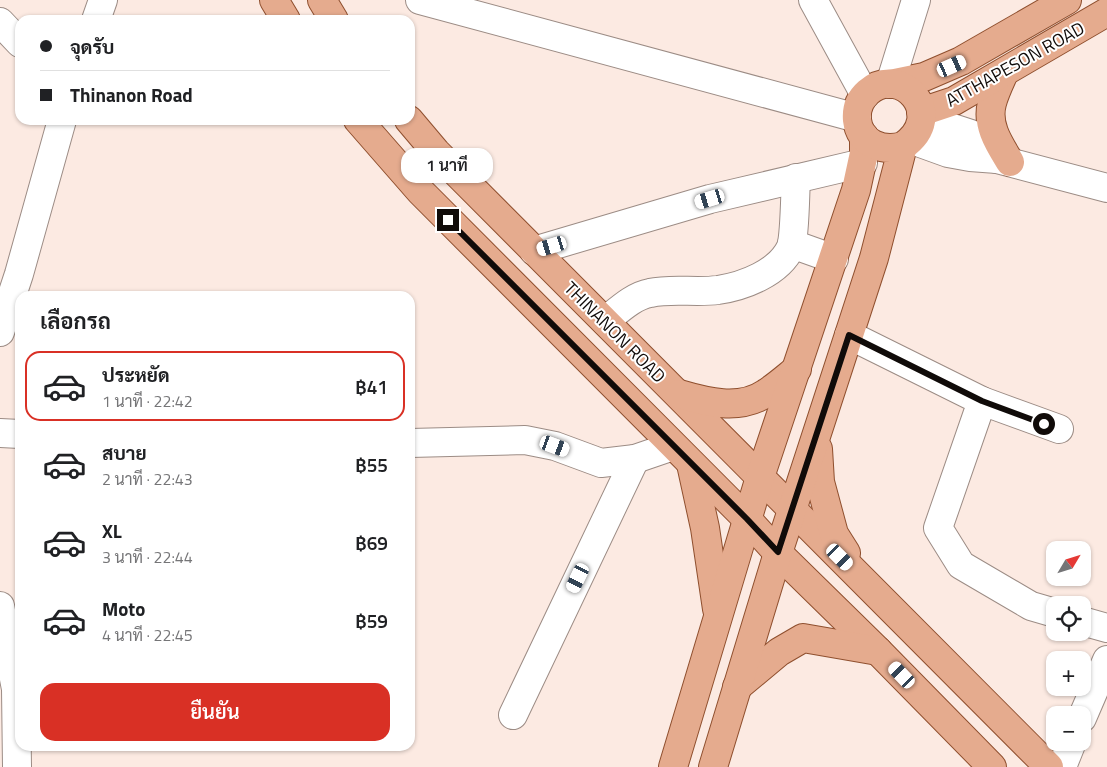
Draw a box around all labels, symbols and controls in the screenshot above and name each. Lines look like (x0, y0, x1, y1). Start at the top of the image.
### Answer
street label: ATTHAPESON ROAD (941, 15, 1089, 113)
text: จุดรับ (70, 32, 114, 61)
car (935, 53, 968, 79)
text: Thinanon Road (70, 80, 193, 109)
callout: 1 นาที (402, 148, 494, 182)
text: 1 นาที (426, 153, 468, 177)
car (693, 187, 726, 211)
route end (437, 209, 459, 231)
car (535, 234, 568, 258)
street label: THINANON ROAD (558, 275, 672, 389)
text: เลือกรถ (40, 304, 111, 338)
text: ประหยัด (102, 360, 170, 389)
icon: car (42, 364, 87, 409)
text: ฿41 (355, 372, 388, 401)
text: 1 นาที · 22:42 (102, 389, 193, 413)
route start (1033, 413, 1055, 435)
car (538, 434, 571, 458)
text: สบาย (102, 438, 147, 467)
icon: car (42, 442, 87, 487)
text: ฿55 (355, 450, 388, 479)
text: 2 นาที · 22:43 (102, 467, 193, 491)
text: XL (102, 516, 122, 545)
icon: car (42, 520, 87, 565)
text: ฿69 (355, 528, 388, 557)
car (824, 541, 855, 573)
north arrow (1046, 541, 1091, 586)
map controls (1046, 541, 1091, 751)
text: 3 นาที · 22:44 (102, 545, 193, 569)
car (564, 561, 591, 595)
text: Moto (102, 594, 145, 623)
button: locate (1046, 596, 1091, 641)
icon: car (42, 598, 87, 643)
text: ฿59 (355, 606, 388, 635)
text: 4 นาที · 22:45 (102, 623, 193, 647)
button: + (1046, 651, 1091, 696)
car (886, 659, 917, 691)
button: ยืนยัน (40, 683, 390, 741)
button: − (1046, 706, 1091, 751)

